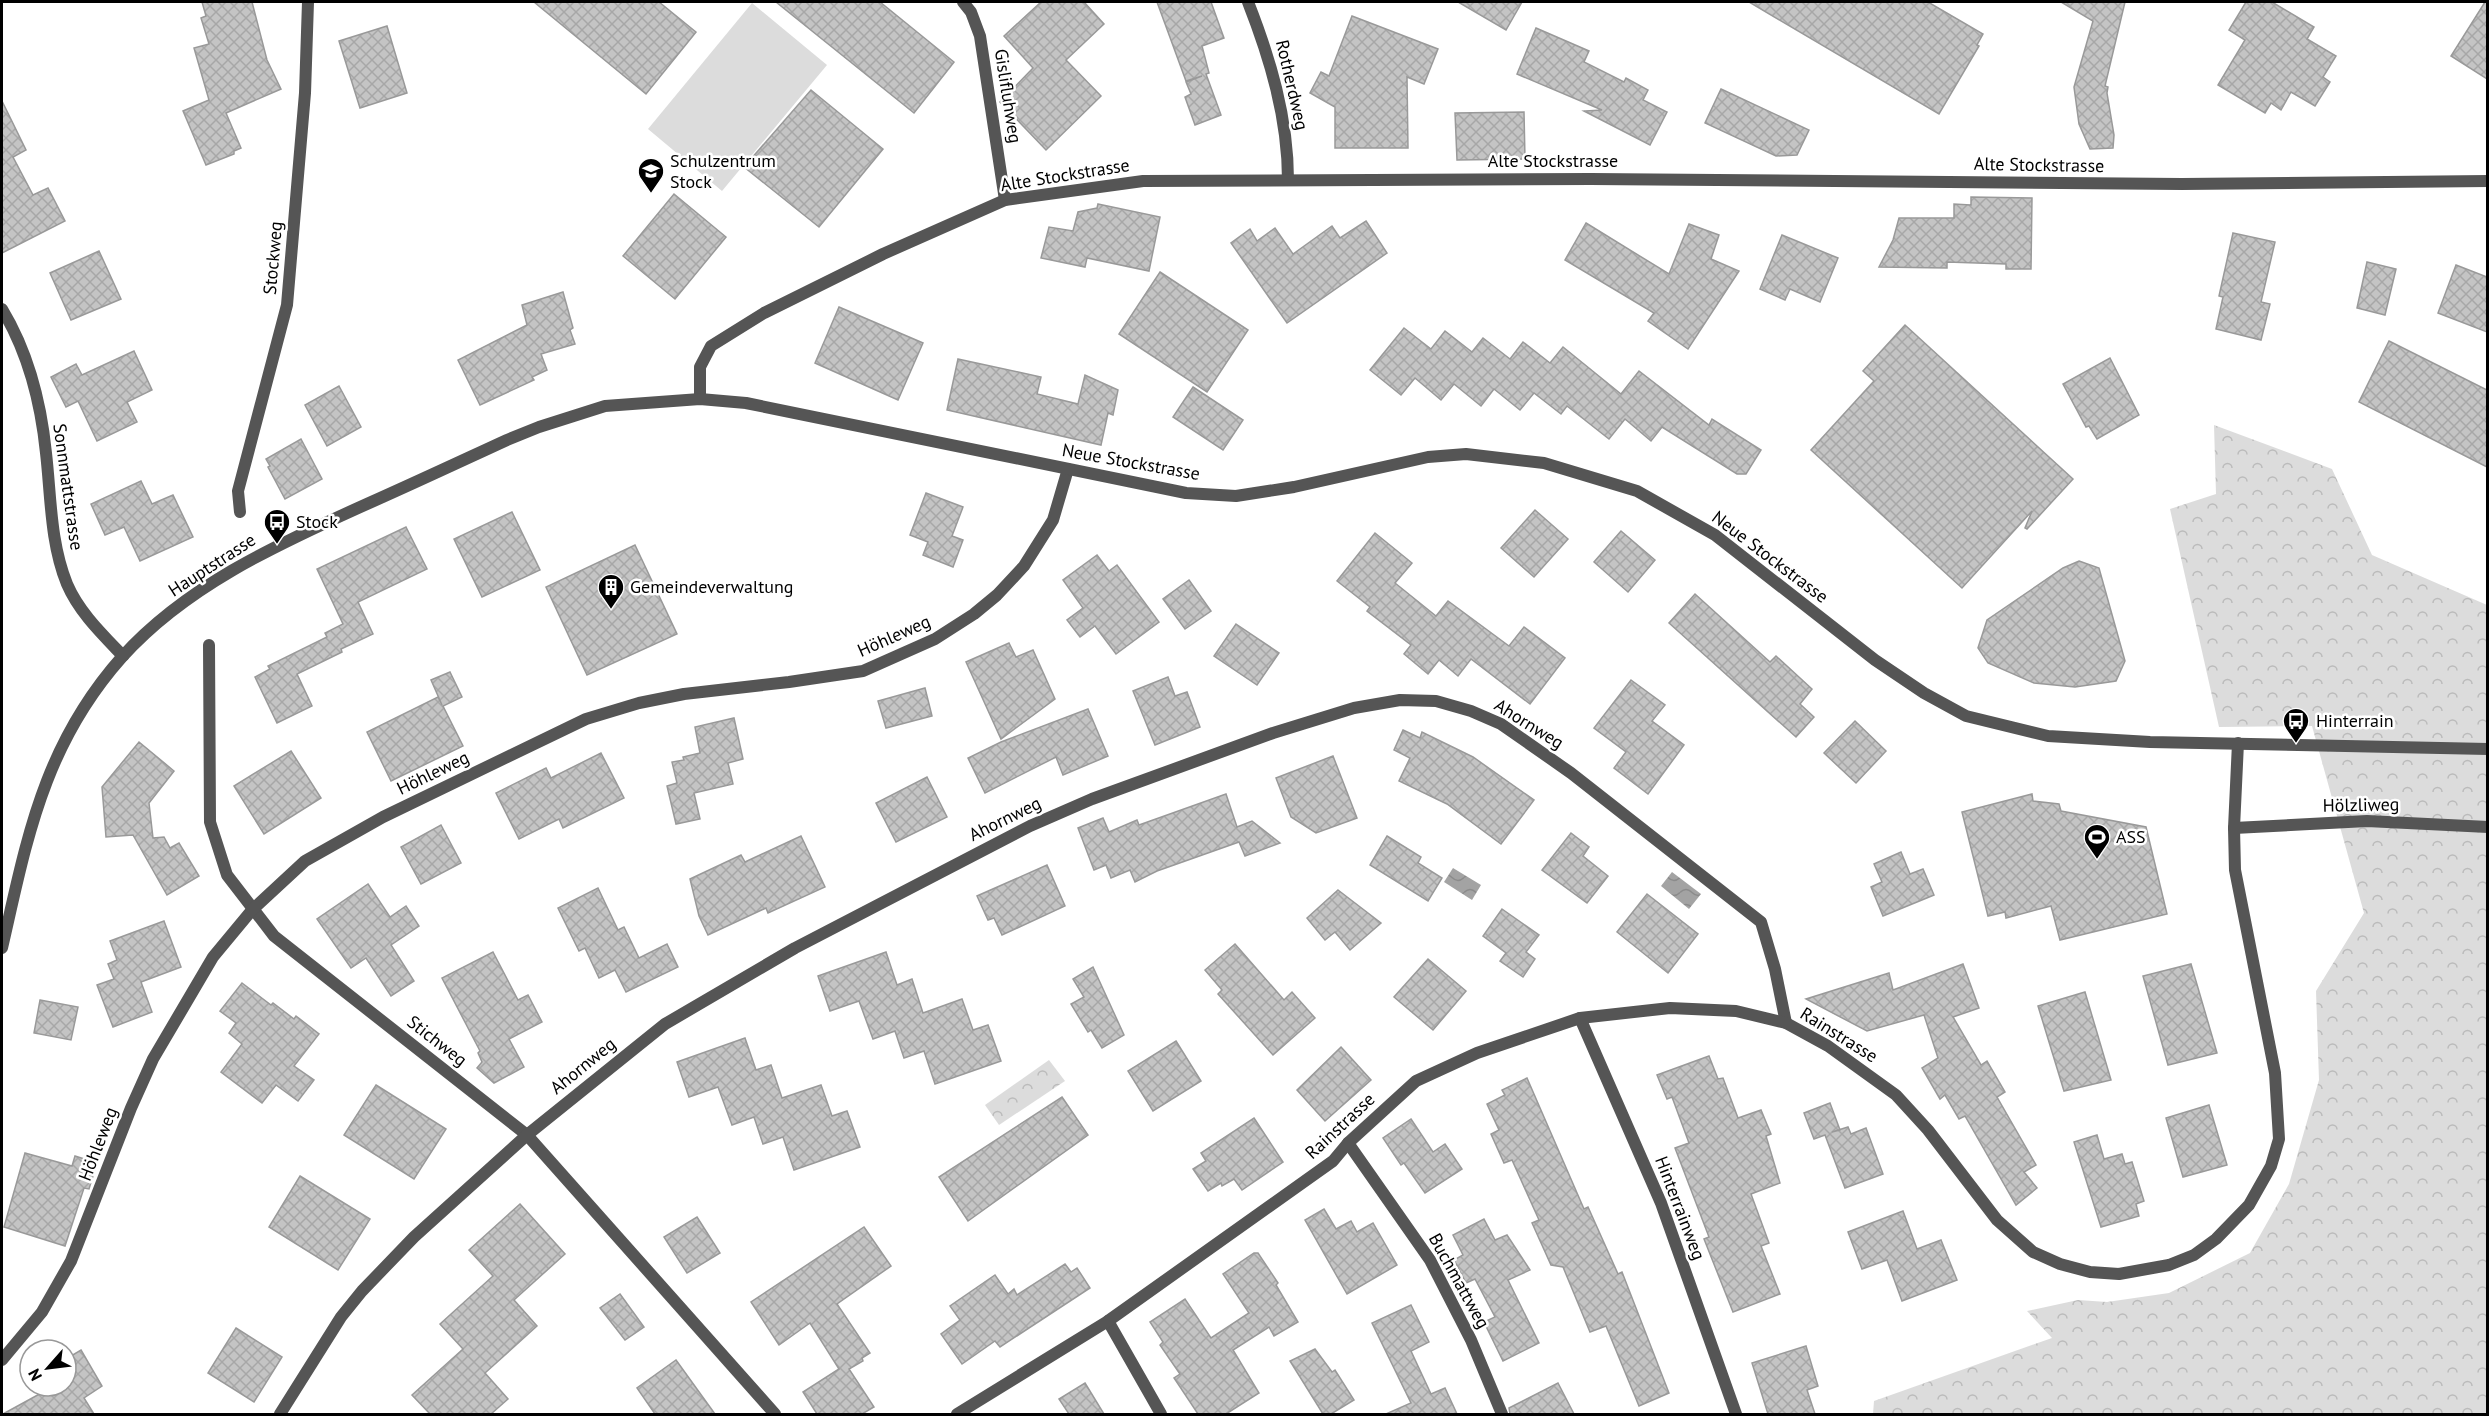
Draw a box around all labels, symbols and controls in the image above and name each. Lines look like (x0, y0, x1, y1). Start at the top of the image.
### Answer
street label: Rotherdweg (1271, 37, 1314, 132)
street label: Gislifluhweg (990, 47, 1027, 145)
place label: Schulzentrum Stock (670, 149, 776, 193)
street label: Alte Stockstrasse (1488, 149, 1618, 172)
street label: Alte Stockstrasse (1974, 152, 2104, 177)
street label: Alte Stockstrasse (999, 153, 1131, 196)
school or university icon: Schulzentrum Stock (636, 156, 666, 194)
street label: Stockweg (258, 220, 287, 296)
street label: Sonnmattstrasse (48, 422, 89, 552)
street label: Neue Stockstrasse (1060, 438, 1202, 485)
street label: Neue Stockstrasse (1708, 505, 1833, 608)
bus stop icon: Stock (262, 507, 292, 545)
place label: Stock (296, 510, 338, 533)
street label: Hauptstrasse (164, 528, 260, 601)
building icon: Gemeindeverwaltung (596, 572, 626, 610)
place label: Gemeindeverwaltung (630, 575, 794, 598)
street label: Höhleweg (854, 609, 934, 662)
street label: Ahornweg (1490, 693, 1568, 754)
bus stop icon: Hinterrain (2281, 706, 2311, 744)
place label: Hinterrain (2316, 709, 2394, 732)
street label: Höhleweg (393, 745, 473, 800)
street label: Ahornweg (965, 791, 1045, 846)
street label: Hölzliweg (2322, 792, 2400, 817)
sports icon: ASS (2082, 822, 2112, 860)
place label: ASS (2116, 825, 2146, 848)
street label: Rainstrasse (1796, 1002, 1882, 1067)
street label: Stichweg (403, 1010, 472, 1071)
street label: Ahornweg (545, 1032, 620, 1099)
street label: Rainstrasse (1300, 1088, 1379, 1164)
street label: Höhleweg (73, 1104, 122, 1184)
street label: Hinterrainweg (1650, 1153, 1711, 1263)
street label: Buchmattweg (1424, 1229, 1495, 1333)
north arrow (18, 1338, 78, 1398)
text: N (23, 1366, 46, 1384)

